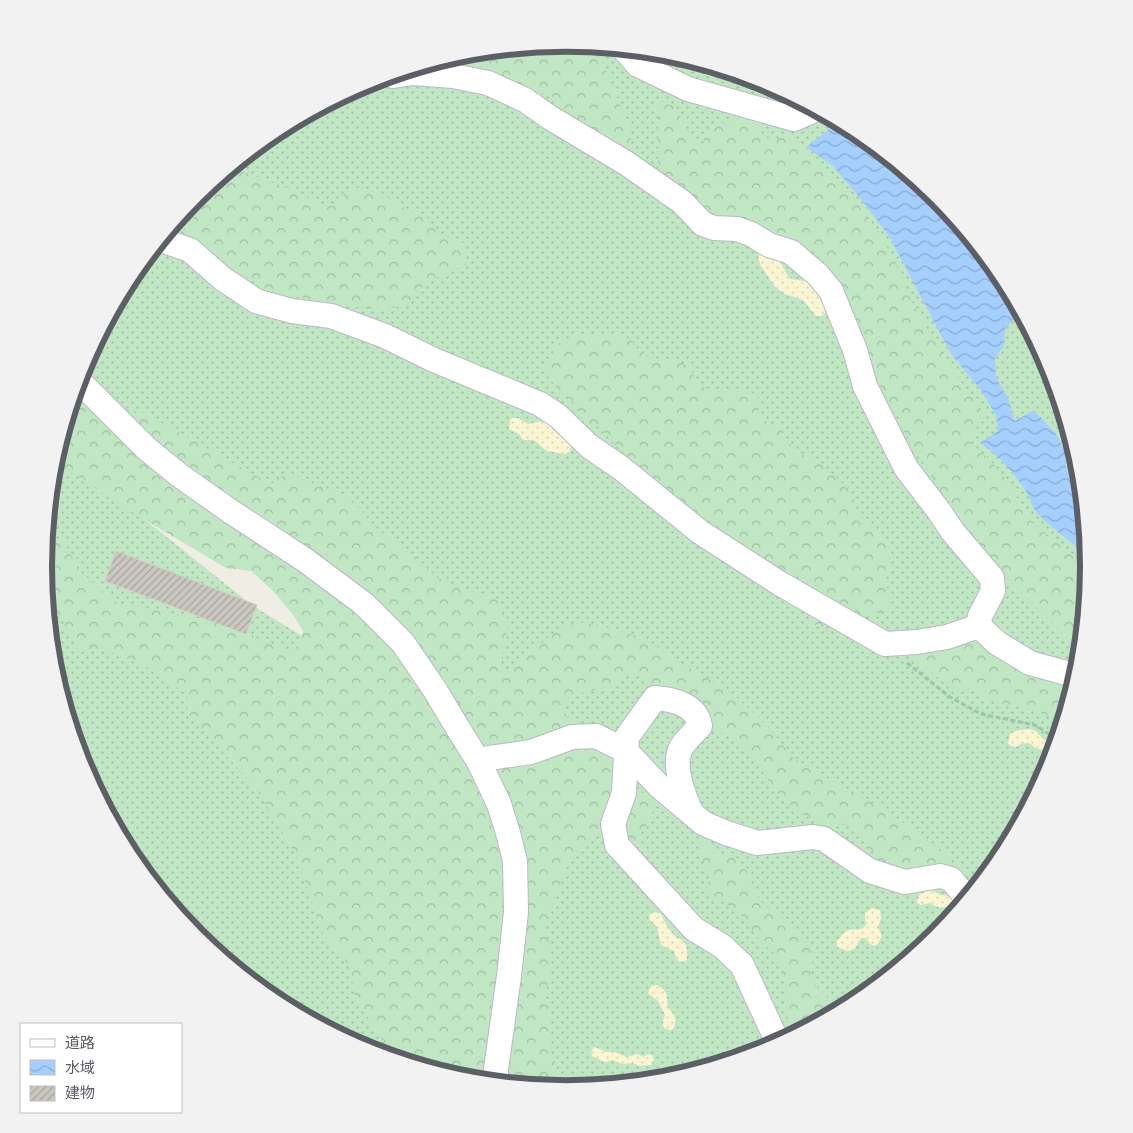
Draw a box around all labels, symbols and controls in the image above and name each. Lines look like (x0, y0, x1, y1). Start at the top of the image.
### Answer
legend (20, 1023, 182, 1113)
text: 道路 (65, 1032, 95, 1053)
text: 水域 (65, 1057, 95, 1078)
text: 建物 (65, 1082, 95, 1103)

